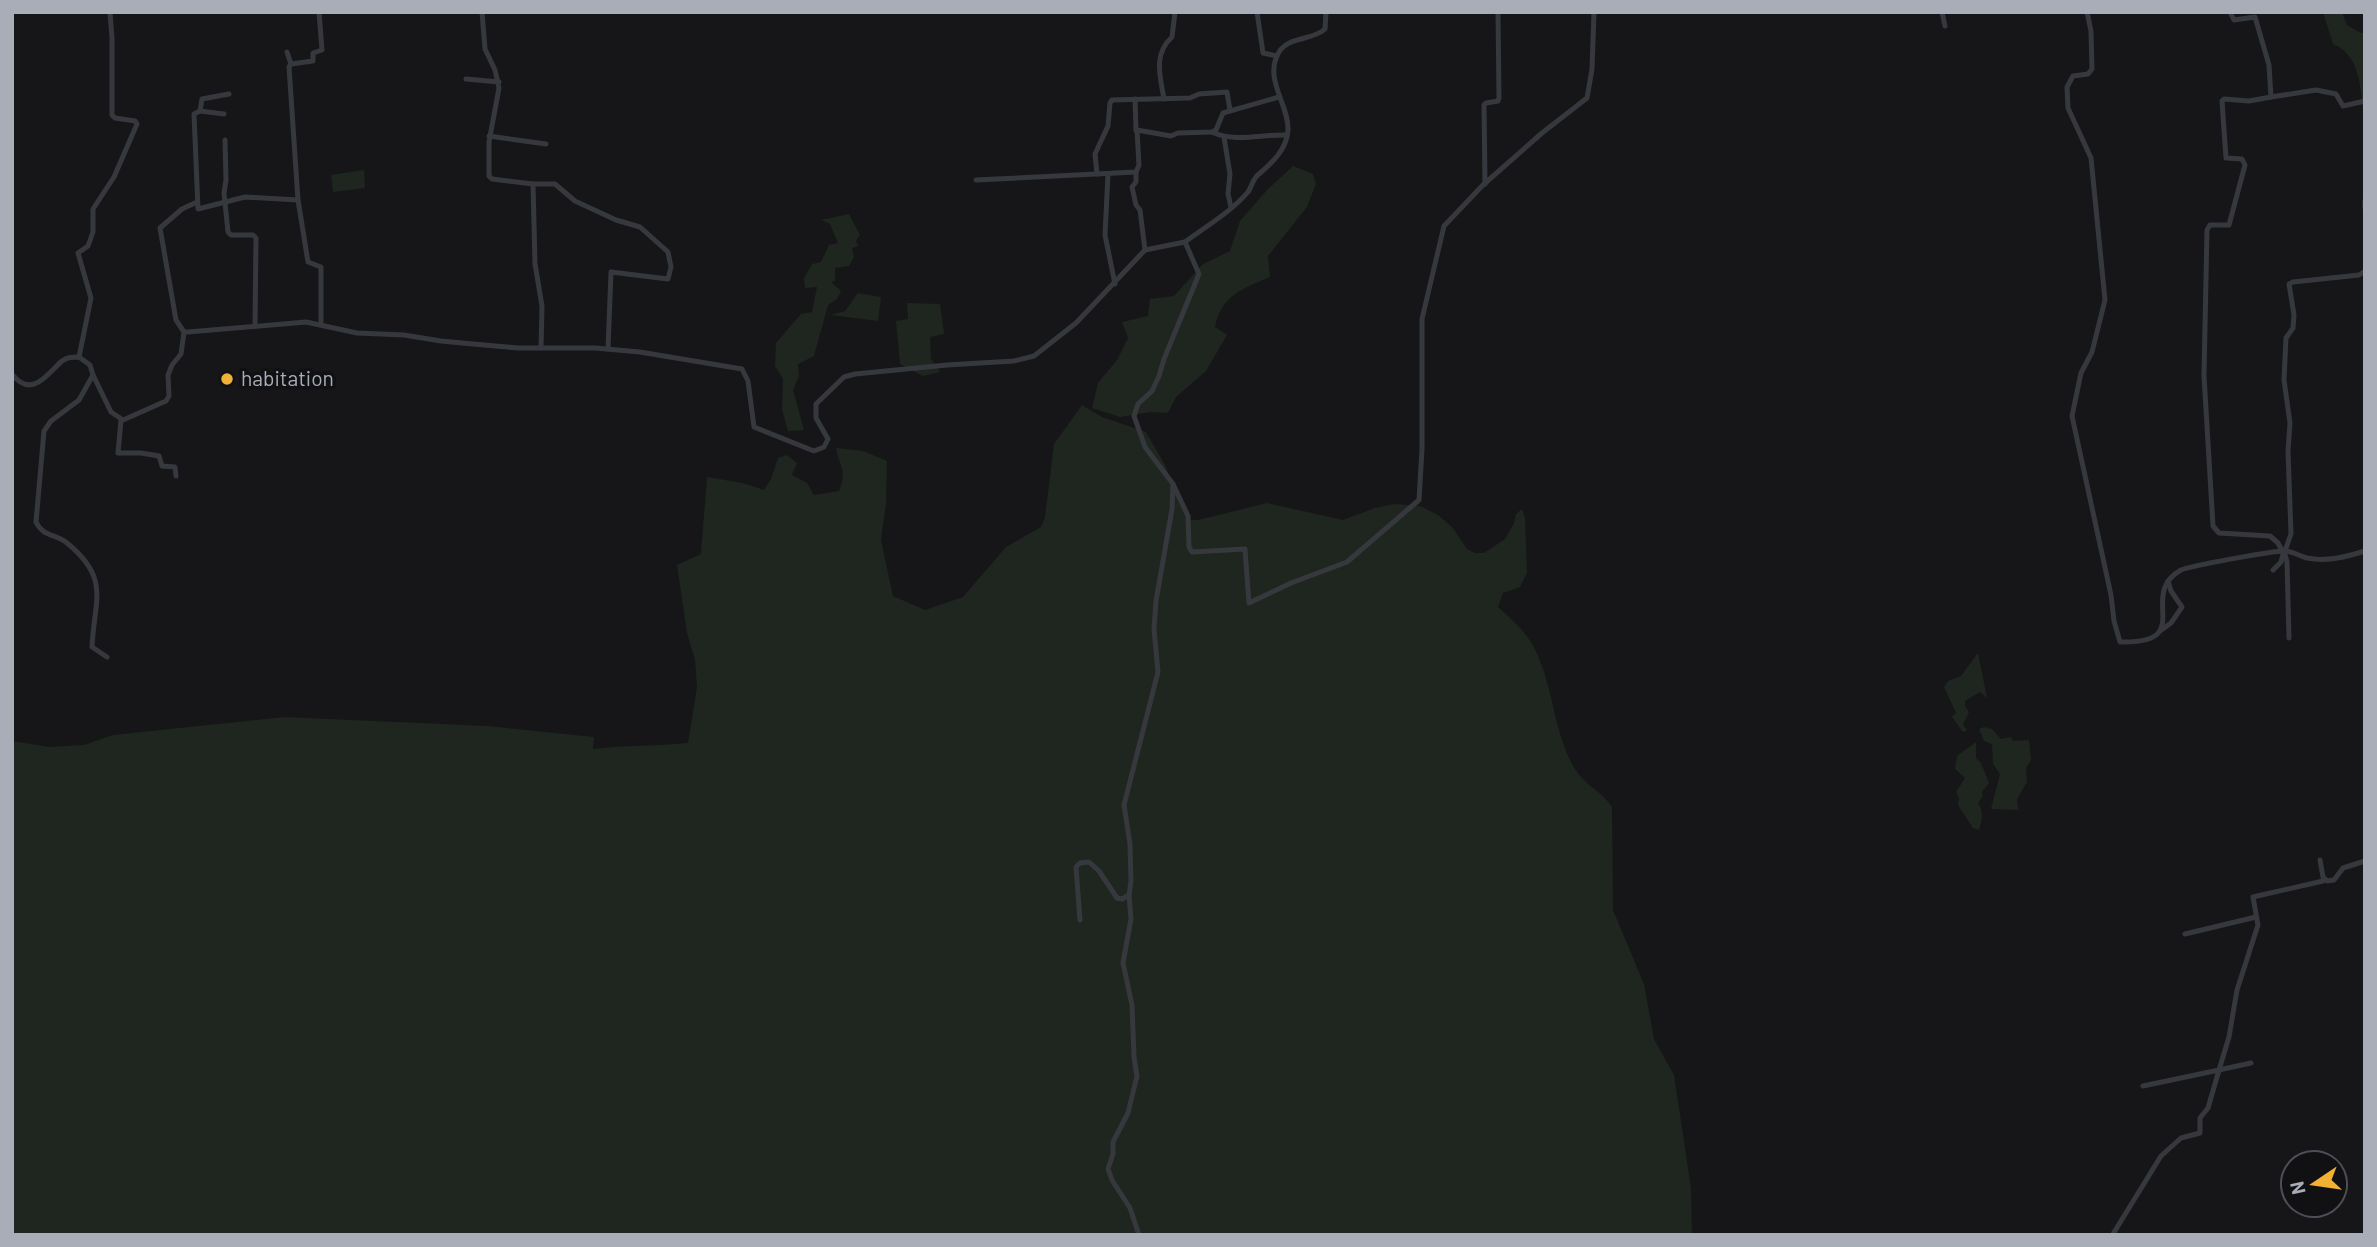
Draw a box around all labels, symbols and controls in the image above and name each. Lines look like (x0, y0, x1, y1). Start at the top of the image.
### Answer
place label: habitation (241, 365, 334, 390)
marker: habitation (219, 371, 235, 387)
north arrow (2279, 1149, 2349, 1219)
text: N (2284, 1179, 2310, 1197)

